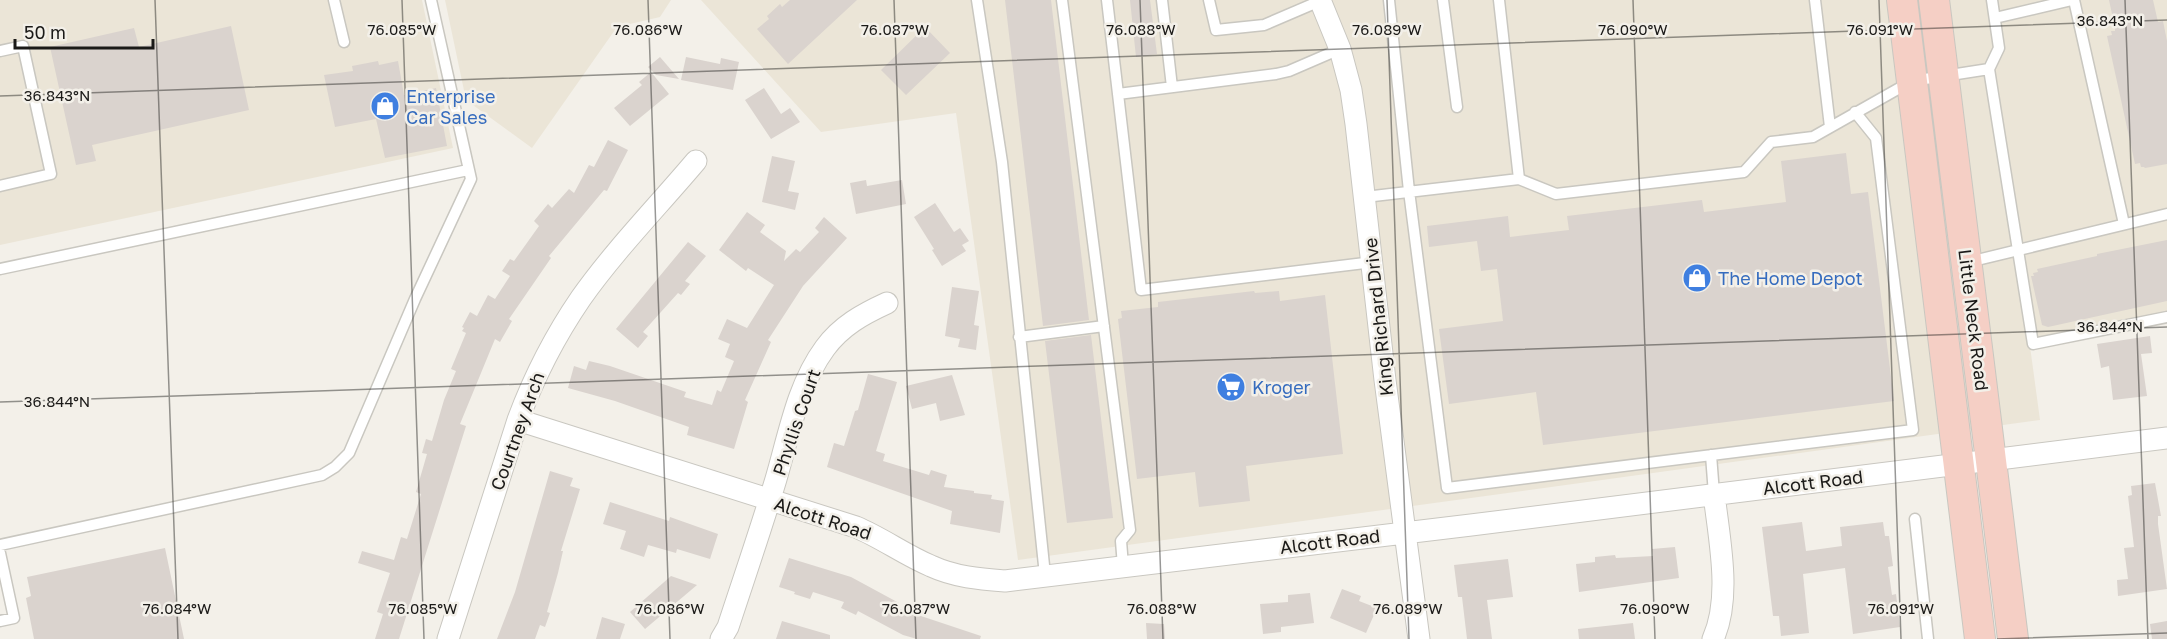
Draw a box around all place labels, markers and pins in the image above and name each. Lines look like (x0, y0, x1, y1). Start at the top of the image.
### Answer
place label: Enterprise Car Sales (406, 85, 495, 128)
shop icon: Enterprise Car Sales (369, 90, 401, 122)
shop icon: The Home Depot (1681, 262, 1713, 294)
place label: The Home Depot (1718, 267, 1863, 289)
supermarket icon: Kroger (1215, 371, 1247, 403)
place label: Kroger (1252, 376, 1311, 398)

